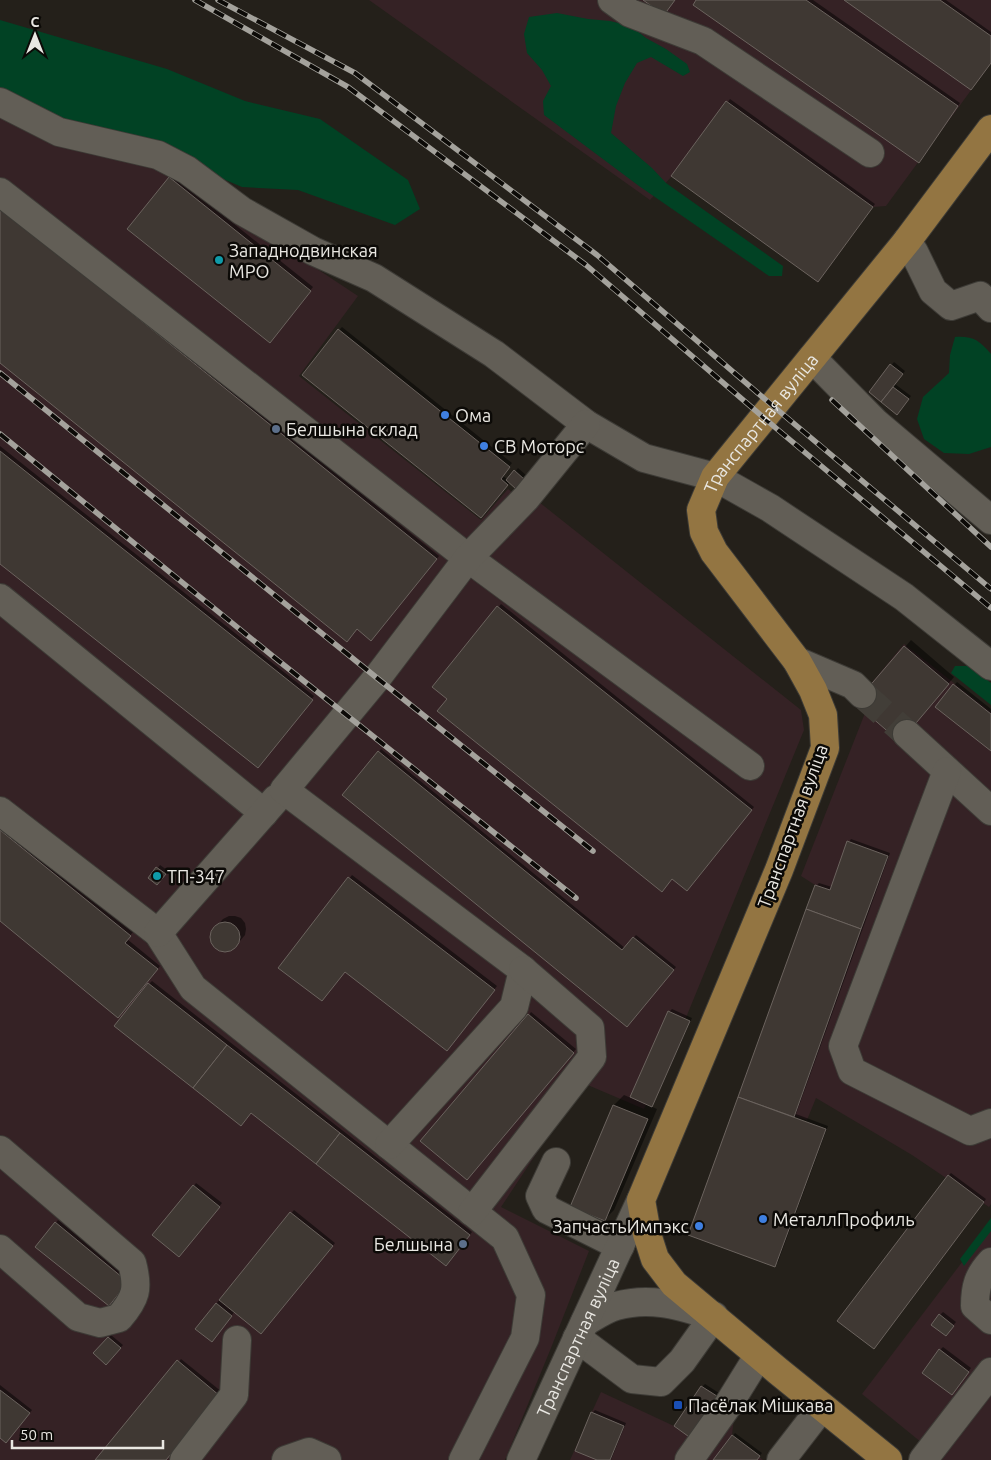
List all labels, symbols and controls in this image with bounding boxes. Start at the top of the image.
north arrow [10,10,60,60]
text: С [31,14,40,30]
place label: Западнодвинская МРО [229,240,378,281]
marker: Западнодвинская МРО [213,254,225,266]
street label: Транспартная вуліца [699,349,822,496]
place label: Ома [455,405,491,425]
marker: Ома [439,409,451,421]
place label: Белшына склад [286,419,418,439]
marker: Белшына склад [270,423,282,435]
place label: СВ Моторс [494,436,584,456]
marker: СВ Моторс [478,440,490,452]
street label: Транспартная вуліца [753,741,831,911]
place label: ТП-347 [167,866,225,886]
marker: ТП-347 [151,870,163,882]
place label: МеталлПрофиль [773,1209,915,1229]
marker: МеталлПрофиль [757,1213,769,1225]
place label: ЗапчастьИмпэкс [552,1216,689,1236]
marker: ЗапчастьИмпэкс [693,1220,705,1232]
place label: Белшына [374,1234,453,1254]
marker: Белшына [457,1238,469,1250]
street label: Транспартная вуліца [532,1255,623,1420]
place label: Пасёлак Мішкава [688,1395,833,1415]
marker: Пасёлак Мішкава [672,1399,684,1411]
scale bar [12,1418,164,1450]
text: 50 m [20,1426,53,1443]

